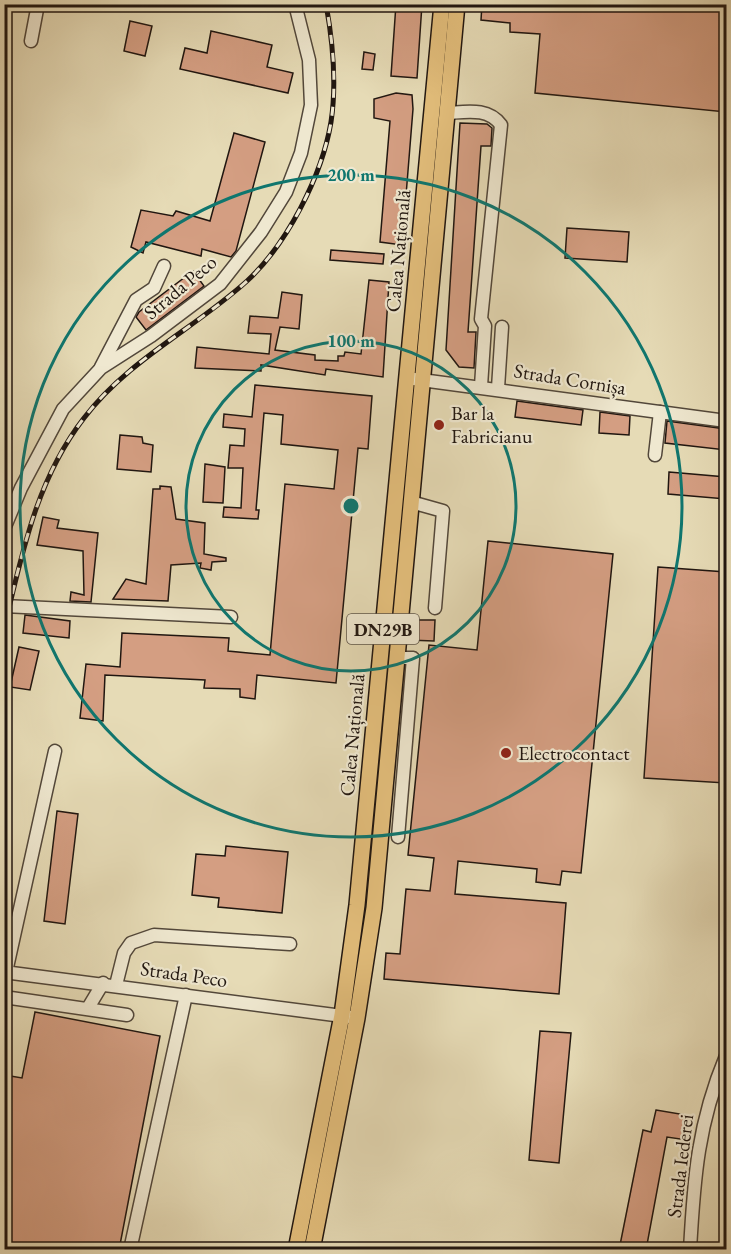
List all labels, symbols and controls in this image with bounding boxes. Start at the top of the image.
text: 200 m [327,163,375,186]
street label: Calea Națională [380,189,416,313]
street label: Strada Peco [138,249,222,325]
text: 100 m [327,329,375,352]
street label: Strada Cornișa [512,357,628,401]
place label: Bar la Fabricianu [451,400,533,449]
marker: Bar la Fabricianu [432,418,446,432]
centre of rings [341,496,361,516]
road number: DN29B [347,614,419,644]
street label: Calea Națională [334,673,370,797]
place label: Electrocontact [518,740,630,766]
marker: Electrocontact [499,746,513,760]
street label: Strada Peco [139,955,229,993]
street label: Strada Iederei [661,1113,699,1219]

